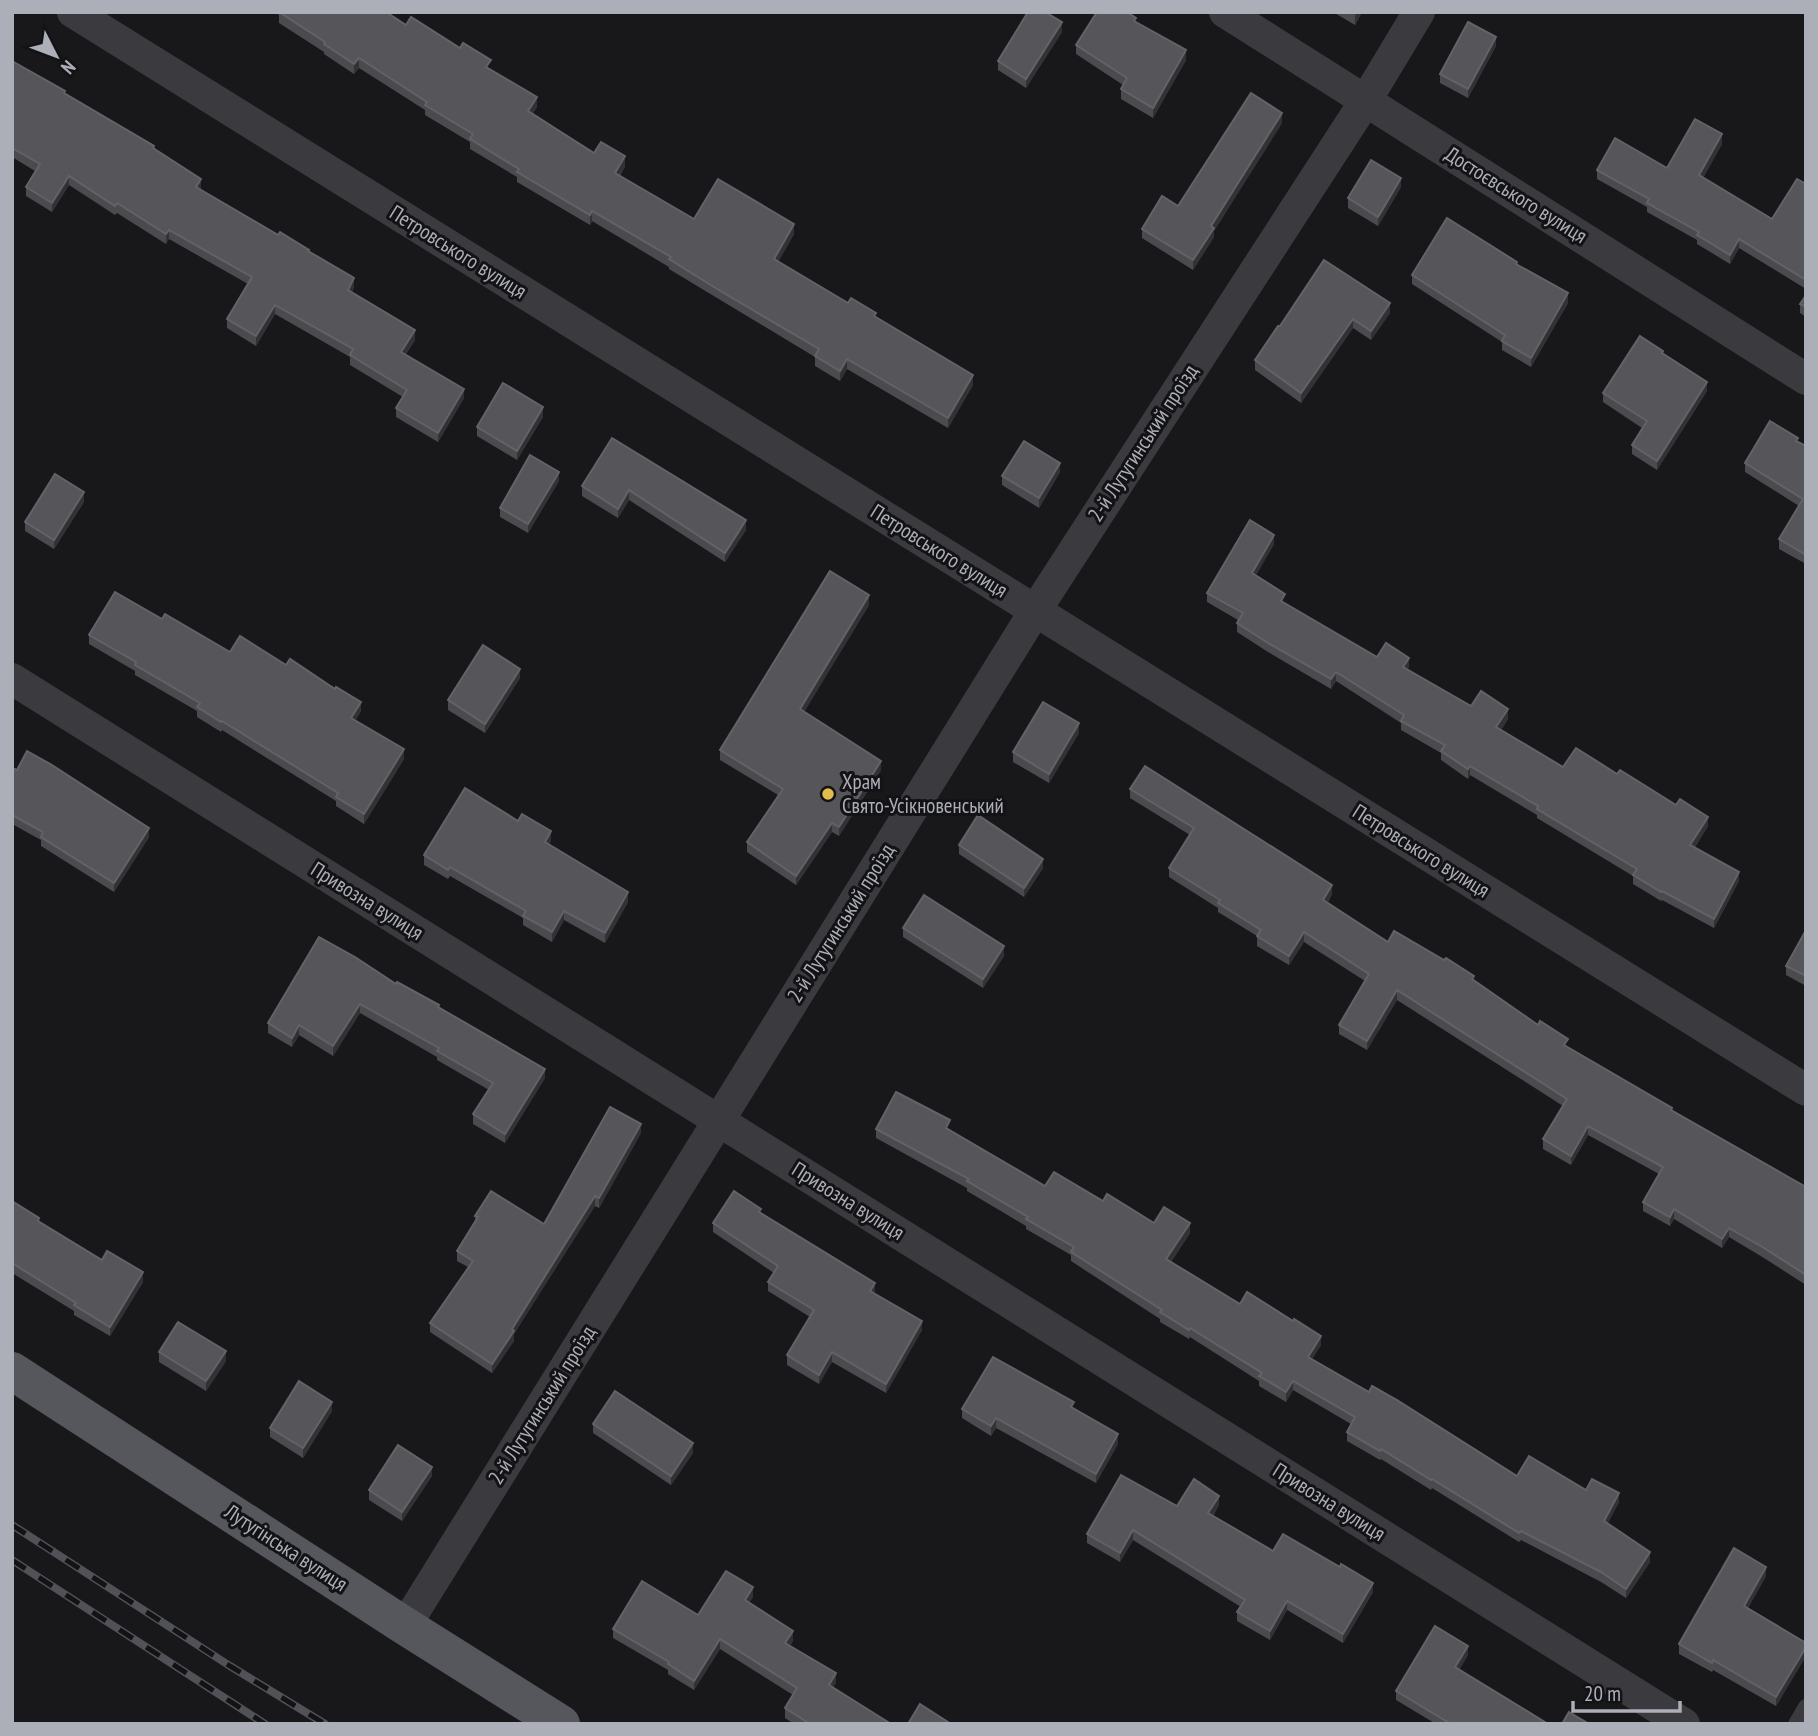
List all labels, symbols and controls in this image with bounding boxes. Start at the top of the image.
north arrow [21,21,91,91]
text: N [56,56,81,79]
street label: Достоєвського вулиця [1440,140,1592,249]
street label: Петровського вулиця [385,199,532,304]
street label: 2-й Лутугинський проїзд [1082,359,1203,526]
street label: Петровського вулиця [866,498,1013,603]
place label: Храм Свято-Усікновенський [842,768,1004,819]
marker: Храм Свято-Усікновенський [820,786,836,802]
street label: Петровського вулиця [1348,798,1495,903]
street label: 2-й Лутугинський проїзд [781,838,900,1007]
street label: Привозна вулиця [306,855,429,946]
street label: Привозна вулиця [787,1155,910,1246]
street label: 2-й Лутугинський проїзд [482,1320,601,1489]
street label: Привозна вулиця [1268,1456,1391,1547]
street label: Лутугінська вулиця [219,1497,353,1597]
scale bar [1573,1670,1680,1714]
text: 20 m [1584,1680,1621,1707]

